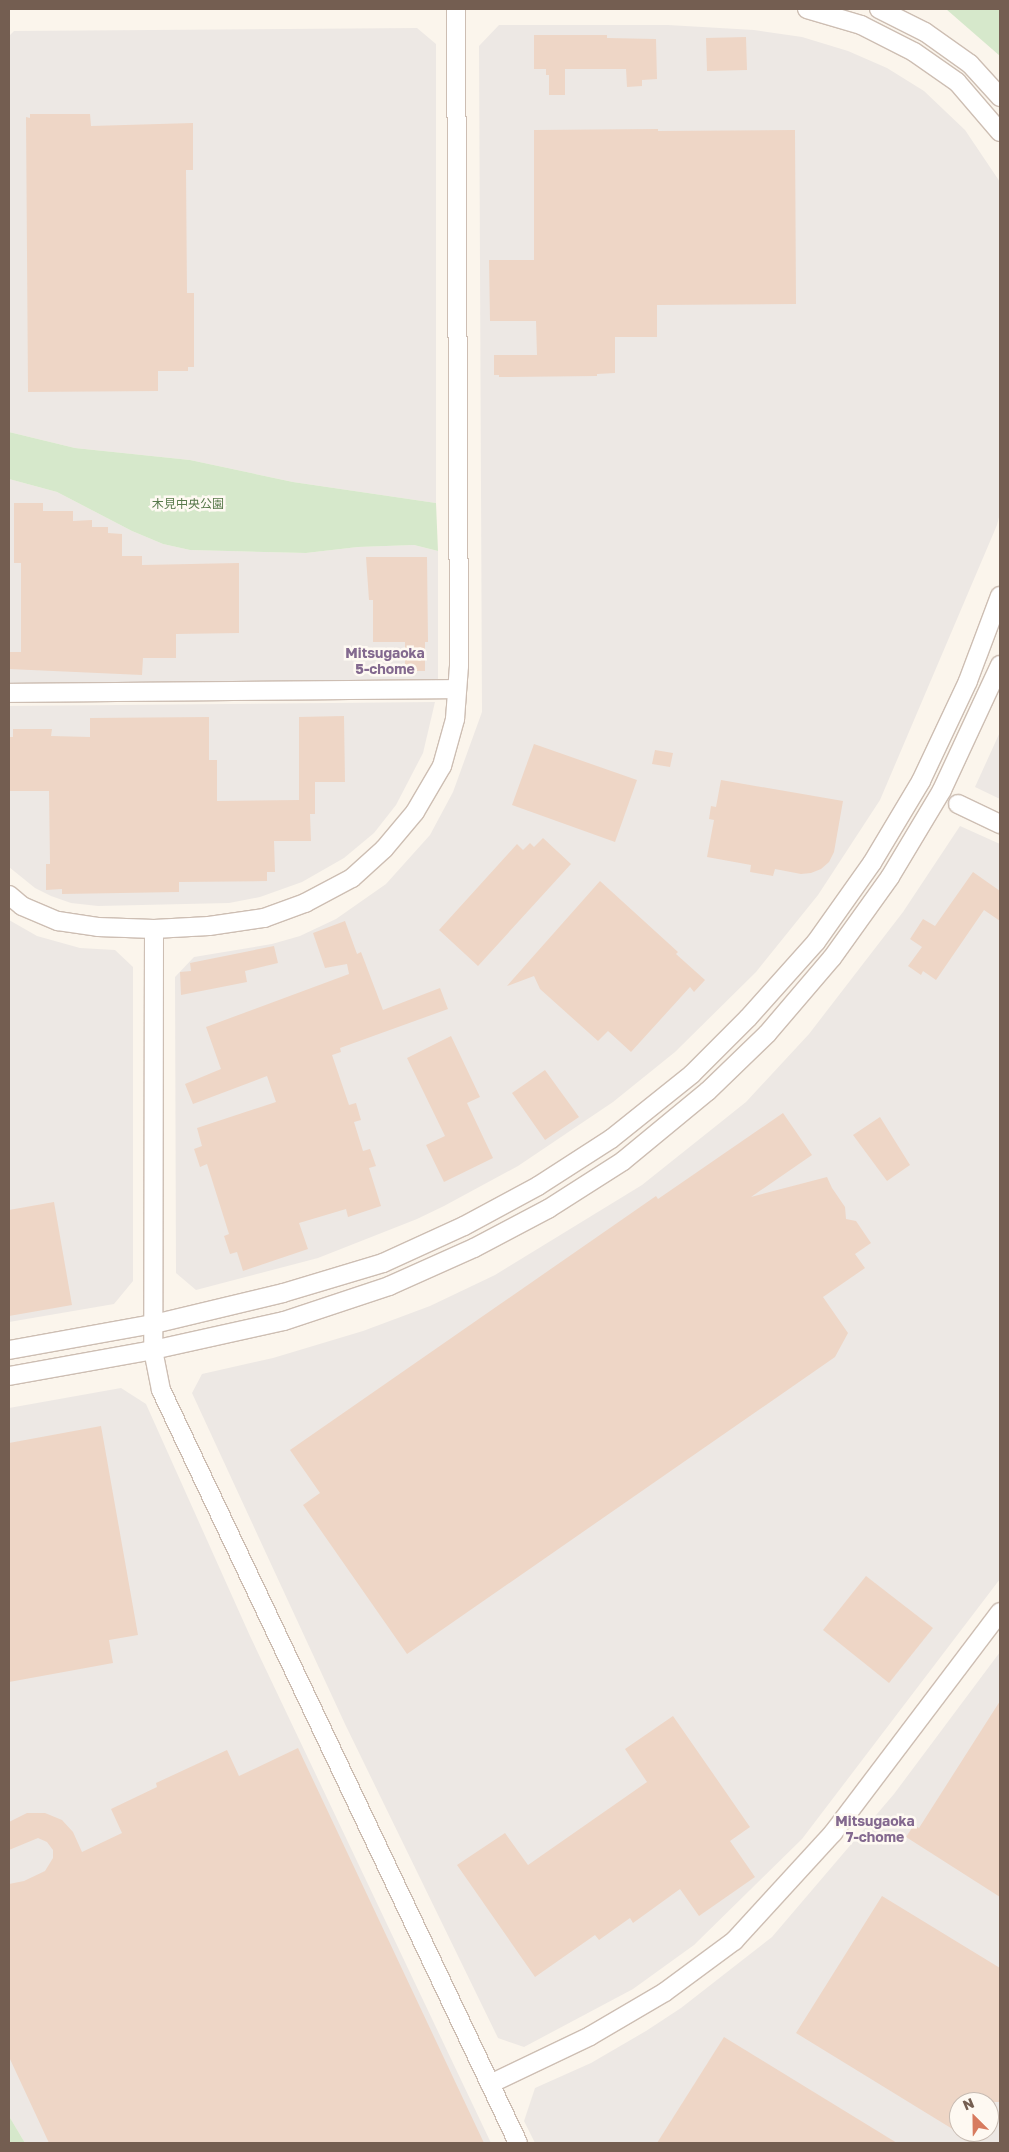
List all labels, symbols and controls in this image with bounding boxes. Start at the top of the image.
park label: 木見中央公園 [152,497,224,511]
district label: Mitsugaoka 5-chome [345,645,425,678]
district label: Mitsugaoka 7-chome [835,1813,915,1845]
north arrow [949,2092,999,2142]
text: N [960,2094,977,2114]

